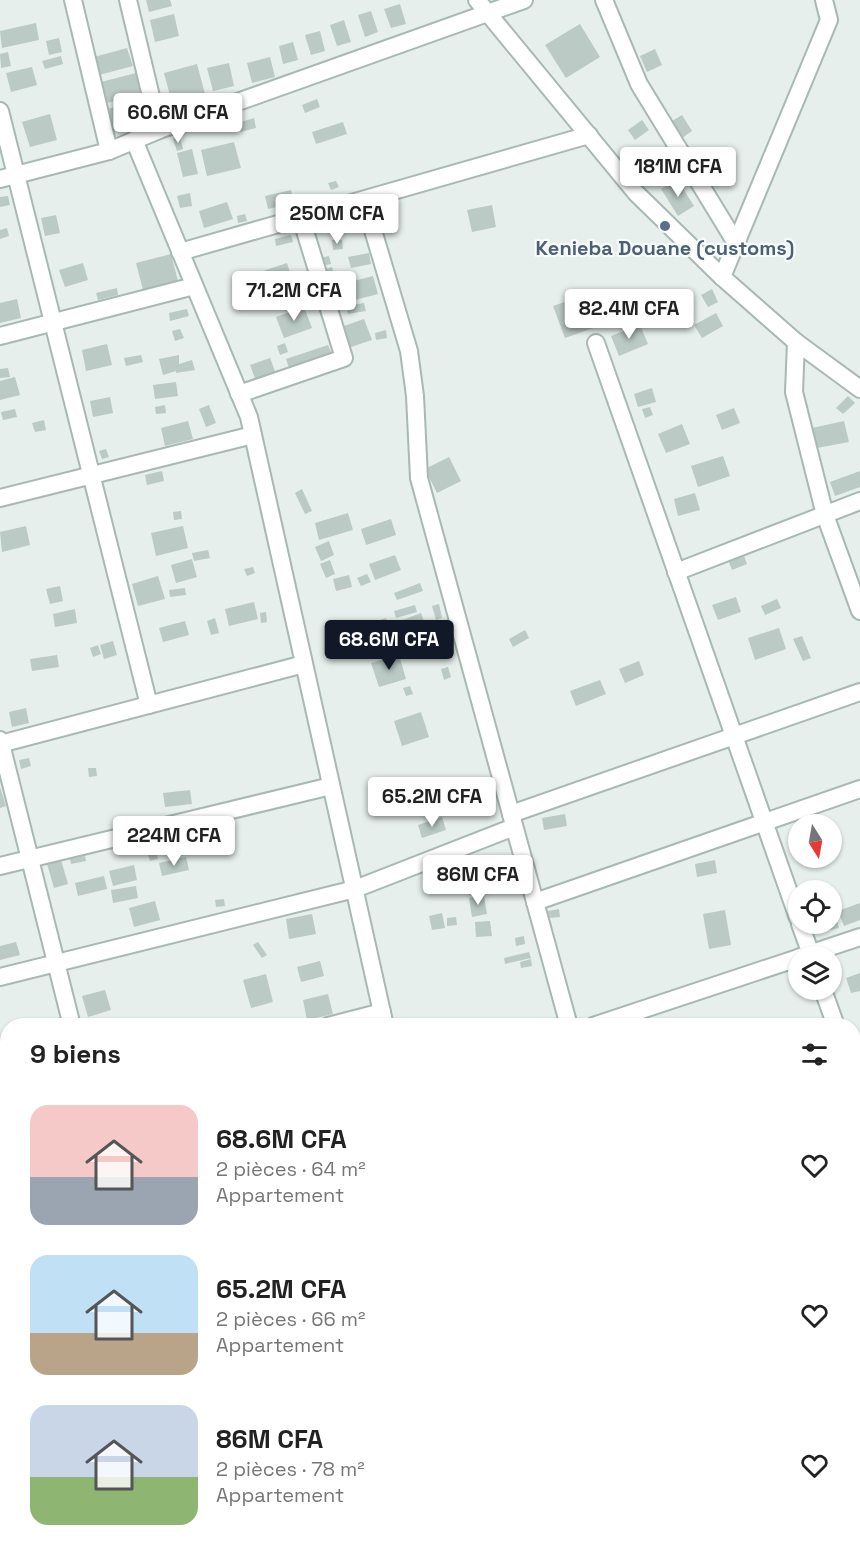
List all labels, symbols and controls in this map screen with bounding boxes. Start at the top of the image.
pin: 60.6M CFA [109,93,247,144]
text: 60.6M CFA [127,99,229,125]
pin: 181M CFA [616,147,740,198]
text: 181M CFA [634,153,722,179]
pin: 250M CFA [275,194,399,245]
text: 250M CFA [290,200,384,226]
marker: Kenieba Douane (customs) [658,219,672,233]
place label: Kenieba Douane (customs) [536,235,794,261]
pin: 71.2M CFA [225,271,363,322]
text: 71.2M CFA [246,277,342,303]
pin: 82.4M CFA [560,289,698,340]
text: 82.4M CFA [579,295,679,321]
pin: 68.6M CFA [320,620,458,671]
text: 68.6M CFA [339,626,439,652]
pin: 65.2M CFA [363,777,501,828]
text: 65.2M CFA [382,783,482,809]
north arrow [788,814,842,868]
map controls [788,814,842,1000]
pin: 224M CFA [112,816,236,867]
text: 224M CFA [127,822,221,848]
pin: 86M CFA [423,855,533,906]
text: 86M CFA [437,861,519,887]
button: locate [788,880,842,934]
button: layers [788,946,842,1000]
text: 9 biens [30,1037,121,1071]
icon: filters [798,1038,831,1071]
text: 68.6M CFA [216,1122,347,1156]
icon: home [78,1129,150,1201]
icon: heart [798,1149,831,1182]
text: 2 pièces · 64 m² [216,1156,366,1182]
text: Appartement [216,1182,344,1208]
text: 65.2M CFA [216,1272,346,1306]
icon: home [78,1279,150,1351]
icon: heart [798,1299,831,1332]
text: 2 pièces · 66 m² [216,1306,365,1332]
text: Appartement [216,1332,344,1358]
text: 86M CFA [216,1422,323,1456]
icon: home [78,1429,150,1501]
icon: heart [798,1449,831,1482]
text: 2 pièces · 78 m² [216,1456,365,1482]
text: Appartement [216,1482,344,1508]

